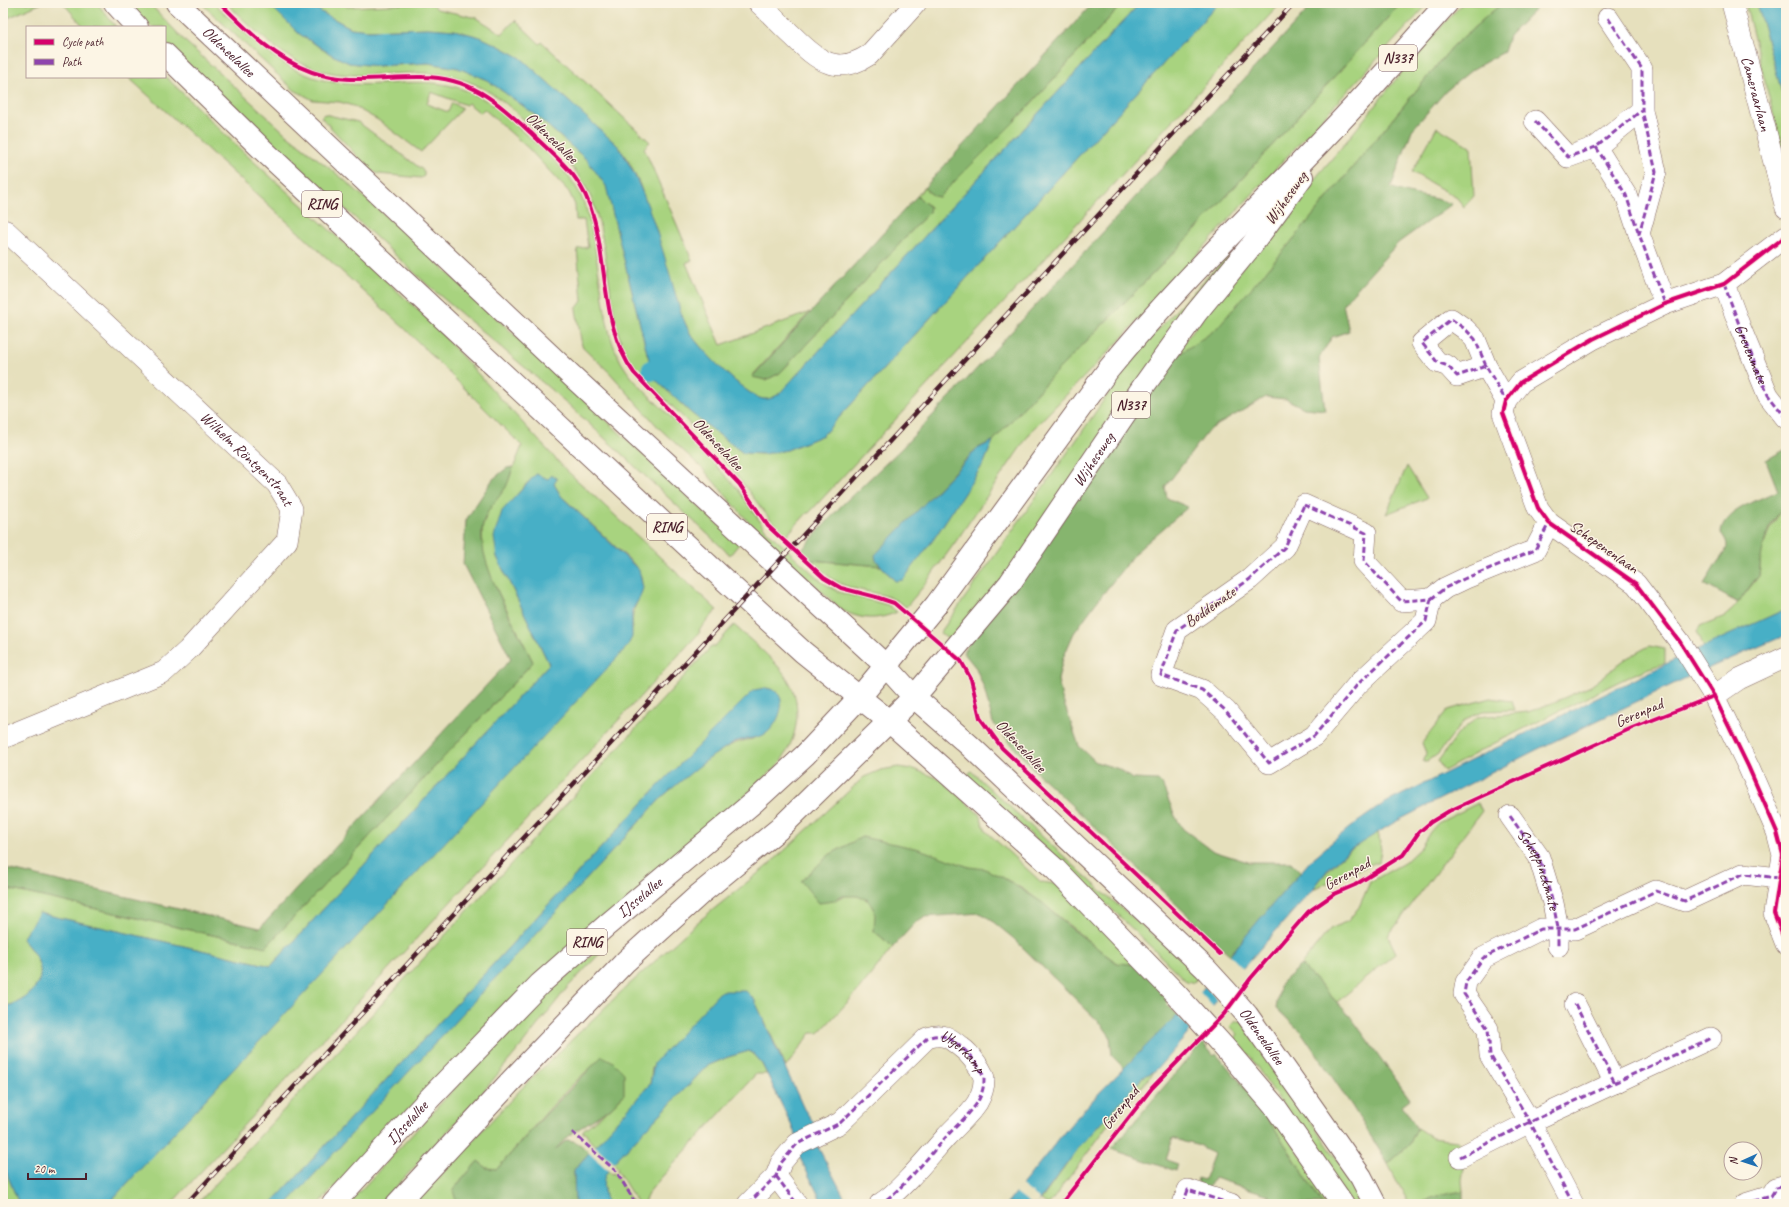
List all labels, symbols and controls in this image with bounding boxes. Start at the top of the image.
street label: Oldeneelallee [198,22,261,83]
legend [26,26,166,78]
text: Cycle path [62,34,104,50]
road number: N337 [1379,45,1417,71]
text: Path [62,54,82,70]
street label: Cameraarlaan [1737,54,1776,134]
street label: Oldeneelallee [521,108,584,169]
street label: Wijheseweg [1260,167,1313,228]
road number: RING [302,191,342,217]
street label: Grevenmate [1730,321,1773,388]
road number: N337 [1112,392,1150,418]
street label: Wilhelm Röntgenstraat [196,407,299,511]
street label: Oldeneelallee [688,413,749,476]
street label: Wijheseweg [1068,428,1120,490]
road number: RING [647,514,687,540]
street label: Schepenenlaan [1566,516,1643,579]
street label: Boddemate [1181,581,1241,632]
street label: Gerenpad [1612,693,1668,732]
street label: Oldeneelallee [991,715,1052,778]
street label: Scheppinckmate [1513,825,1565,914]
street label: Gerenpad [1320,852,1376,895]
street label: IJsselallee [613,872,668,922]
road number: RING [567,929,607,955]
street label: Oldeneelallee [1235,1003,1290,1070]
street label: Ulgerkamp [938,1026,991,1078]
street label: Gerenpad [1096,1080,1145,1134]
street label: IJsselallee [382,1095,434,1149]
north arrow [1723,1141,1763,1181]
scale bar [28,1155,86,1181]
text: N [1726,1156,1740,1165]
text: 20 m [34,1161,56,1177]

